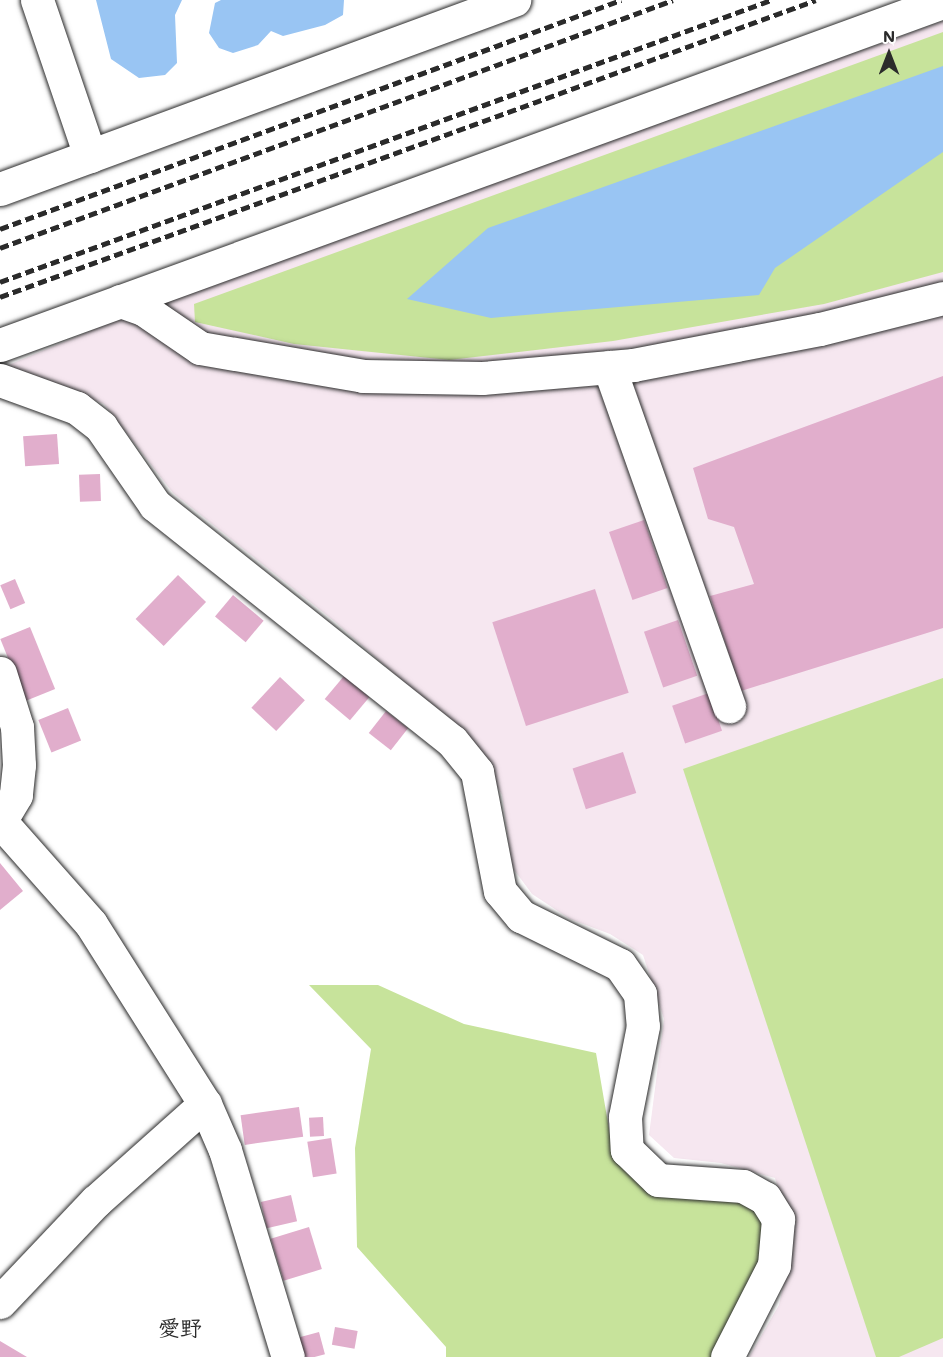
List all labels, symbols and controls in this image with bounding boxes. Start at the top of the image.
north arrow [859,24,919,84]
text: N [883,25,895,46]
district label: 愛野 [158,1315,202,1341]

